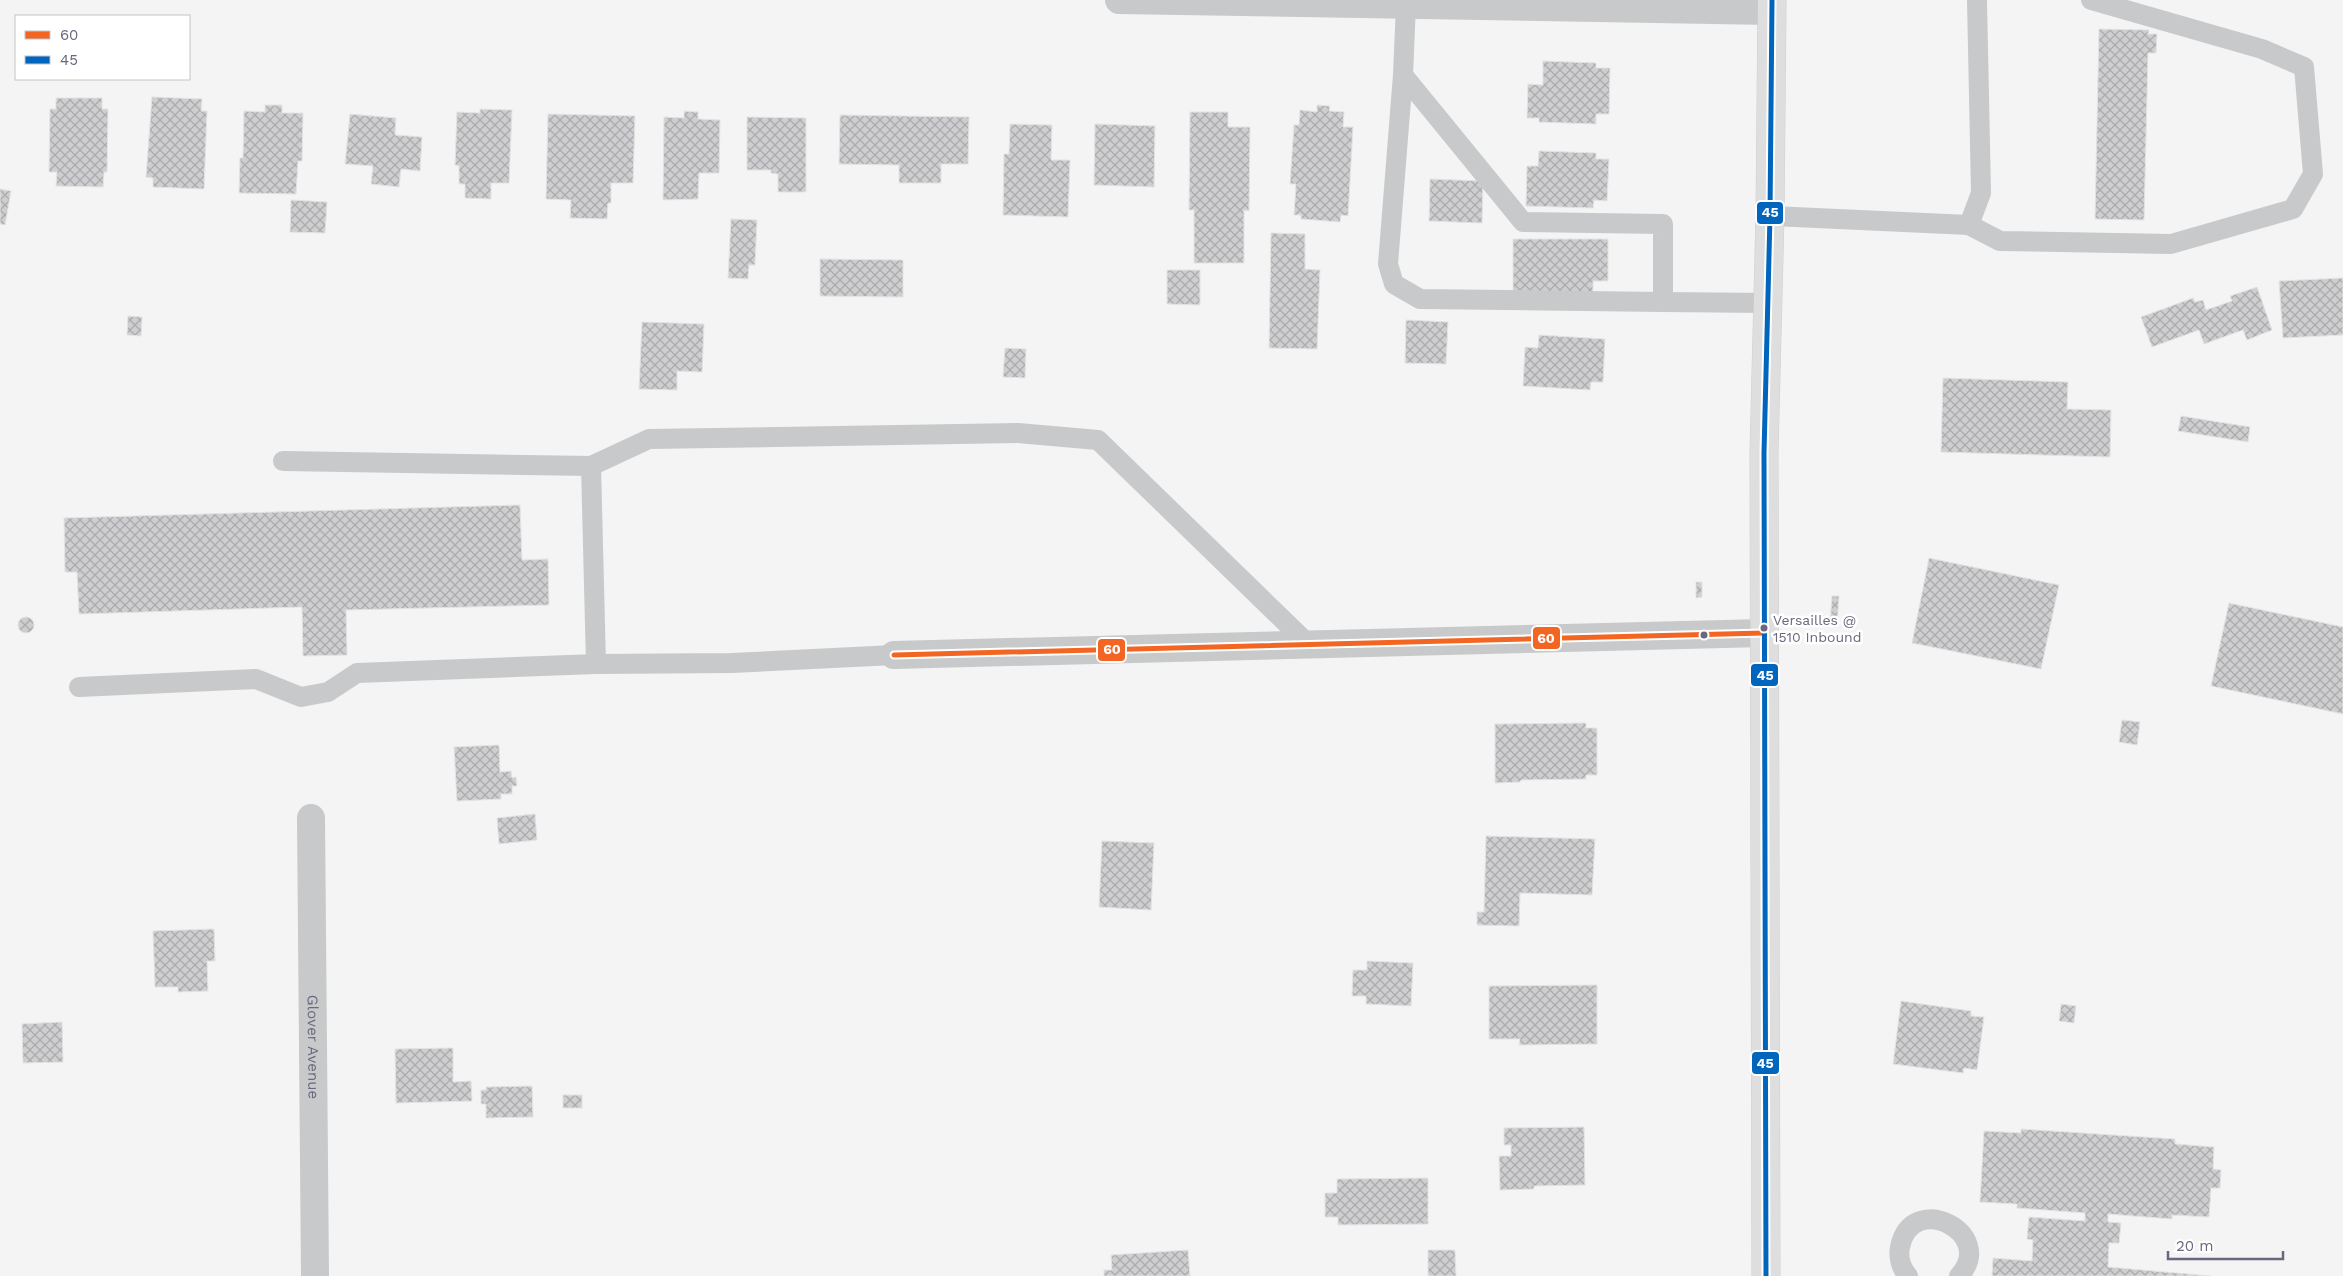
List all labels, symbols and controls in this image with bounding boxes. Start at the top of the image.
legend [15,15,190,80]
text: 60 [60,26,78,44]
text: 45 [60,51,78,69]
line badge: 45 [1756,201,1784,225]
text: 45 [1761,204,1779,220]
place label: Versailles @ 1510 Inbound [1773,612,1862,645]
marker: Versailles @ 1510 Inbound [1759,623,1769,633]
line badge: 60 [1532,626,1561,650]
text: 60 [1537,630,1555,646]
unlabelled marker [1699,630,1709,640]
line badge: 60 [1097,638,1126,662]
text: 60 [1103,641,1121,657]
line badge: 45 [1750,663,1779,687]
text: 45 [1756,667,1774,683]
street label: Glover Avenue [304,995,322,1099]
line badge: 45 [1751,1051,1780,1075]
text: 45 [1756,1055,1774,1071]
scale bar [2168,1228,2283,1260]
text: 20 m [2176,1237,2214,1255]

